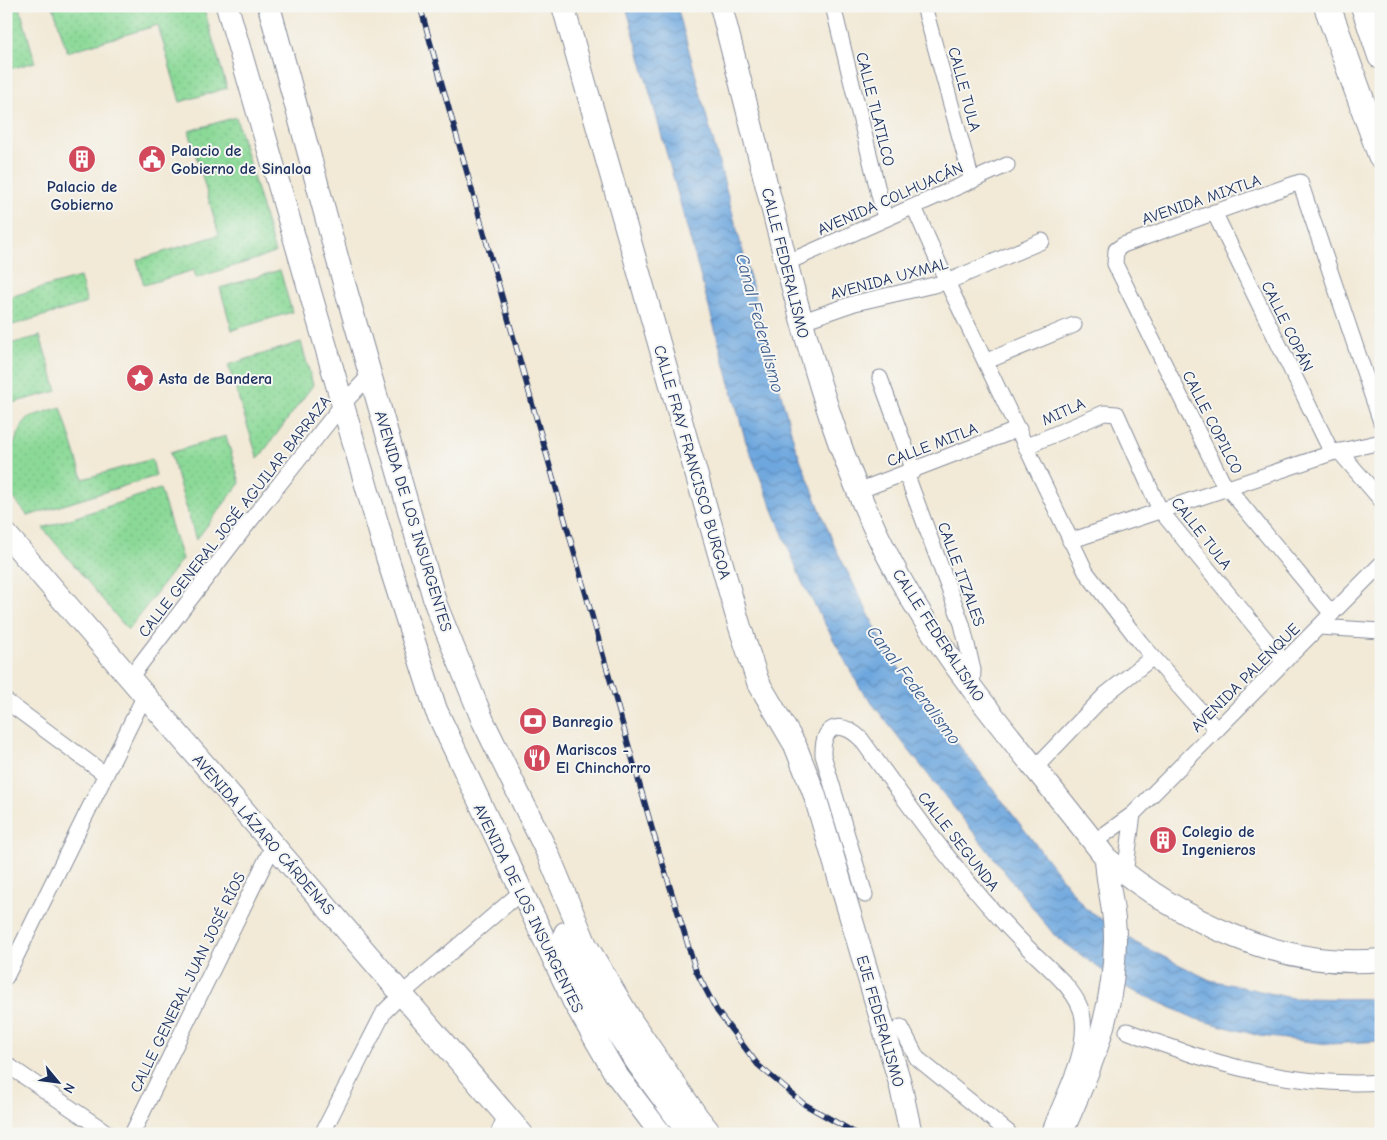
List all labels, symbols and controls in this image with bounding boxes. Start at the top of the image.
street label: CALLE TULA [944,45,984,134]
street label: CALLE TLATILCO [852,50,898,168]
place label: Palacio de Gobierno de Sinaloa [171,142,311,178]
building icon: Palacio de Gobierno [67,144,97,174]
public building icon: Palacio de Gobierno de Sinaloa [137,144,167,174]
street label: AVENIDA COLHUACÁN [814,158,966,239]
street label: AVENIDA MIXTLA [1139,171,1263,229]
place label: Palacio de Gobierno [47,178,117,214]
street label: CALLE FEDERALISMO [758,186,812,340]
water label: Canal Federalismo [731,251,788,395]
street label: AVENIDA UXMAL [828,255,950,303]
street label: CALLE COPÁN [1257,278,1318,375]
street label: CALLE FRAY FRANCISCO BURGOA [650,343,734,581]
place icon: Asta de Bandera [125,363,155,393]
street label: CALLE COPILCO [1178,368,1246,477]
place label: Asta de Bandera [159,370,272,388]
street label: CALLE GENERAL JOSÉ AGUILAR BARRAZA [134,392,335,641]
street label: MITLA [1039,394,1088,429]
street label: AVENIDA DE LOS INSURGENTES [371,409,455,634]
street label: CALLE MITLA [885,419,980,470]
street label: CALLE TULA [1167,494,1235,573]
street label: CALLE ITZALES [934,520,988,629]
street label: CALLE FEDERALISMO [889,566,988,705]
street label: AVENIDA PALENQUE [1188,619,1304,736]
water label: Canal Federalismo [862,622,965,749]
bank icon: Banregio [518,706,548,736]
place label: Banregio [552,713,613,731]
place label: Mariscos - El Chinchorro [556,741,651,777]
restaurant icon: Mariscos - El Chinchorro [522,743,552,773]
street label: AVENIDA LÁZARO CÁRDENAS [189,750,339,919]
street label: CALLE SEGUNDA [914,788,1002,895]
street label: AVENIDA DE LOS INSURGENTES [470,801,587,1016]
place label: Colegio de Ingenieros [1182,823,1256,859]
building icon: Colegio de Ingenieros [1148,825,1178,855]
street label: CALLE GENERAL JUAN JOSÉ RÍOS [126,869,249,1095]
street label: EJE FEDERALISMO [853,953,907,1089]
north arrow [32,1058,82,1108]
text: N [59,1080,79,1096]

